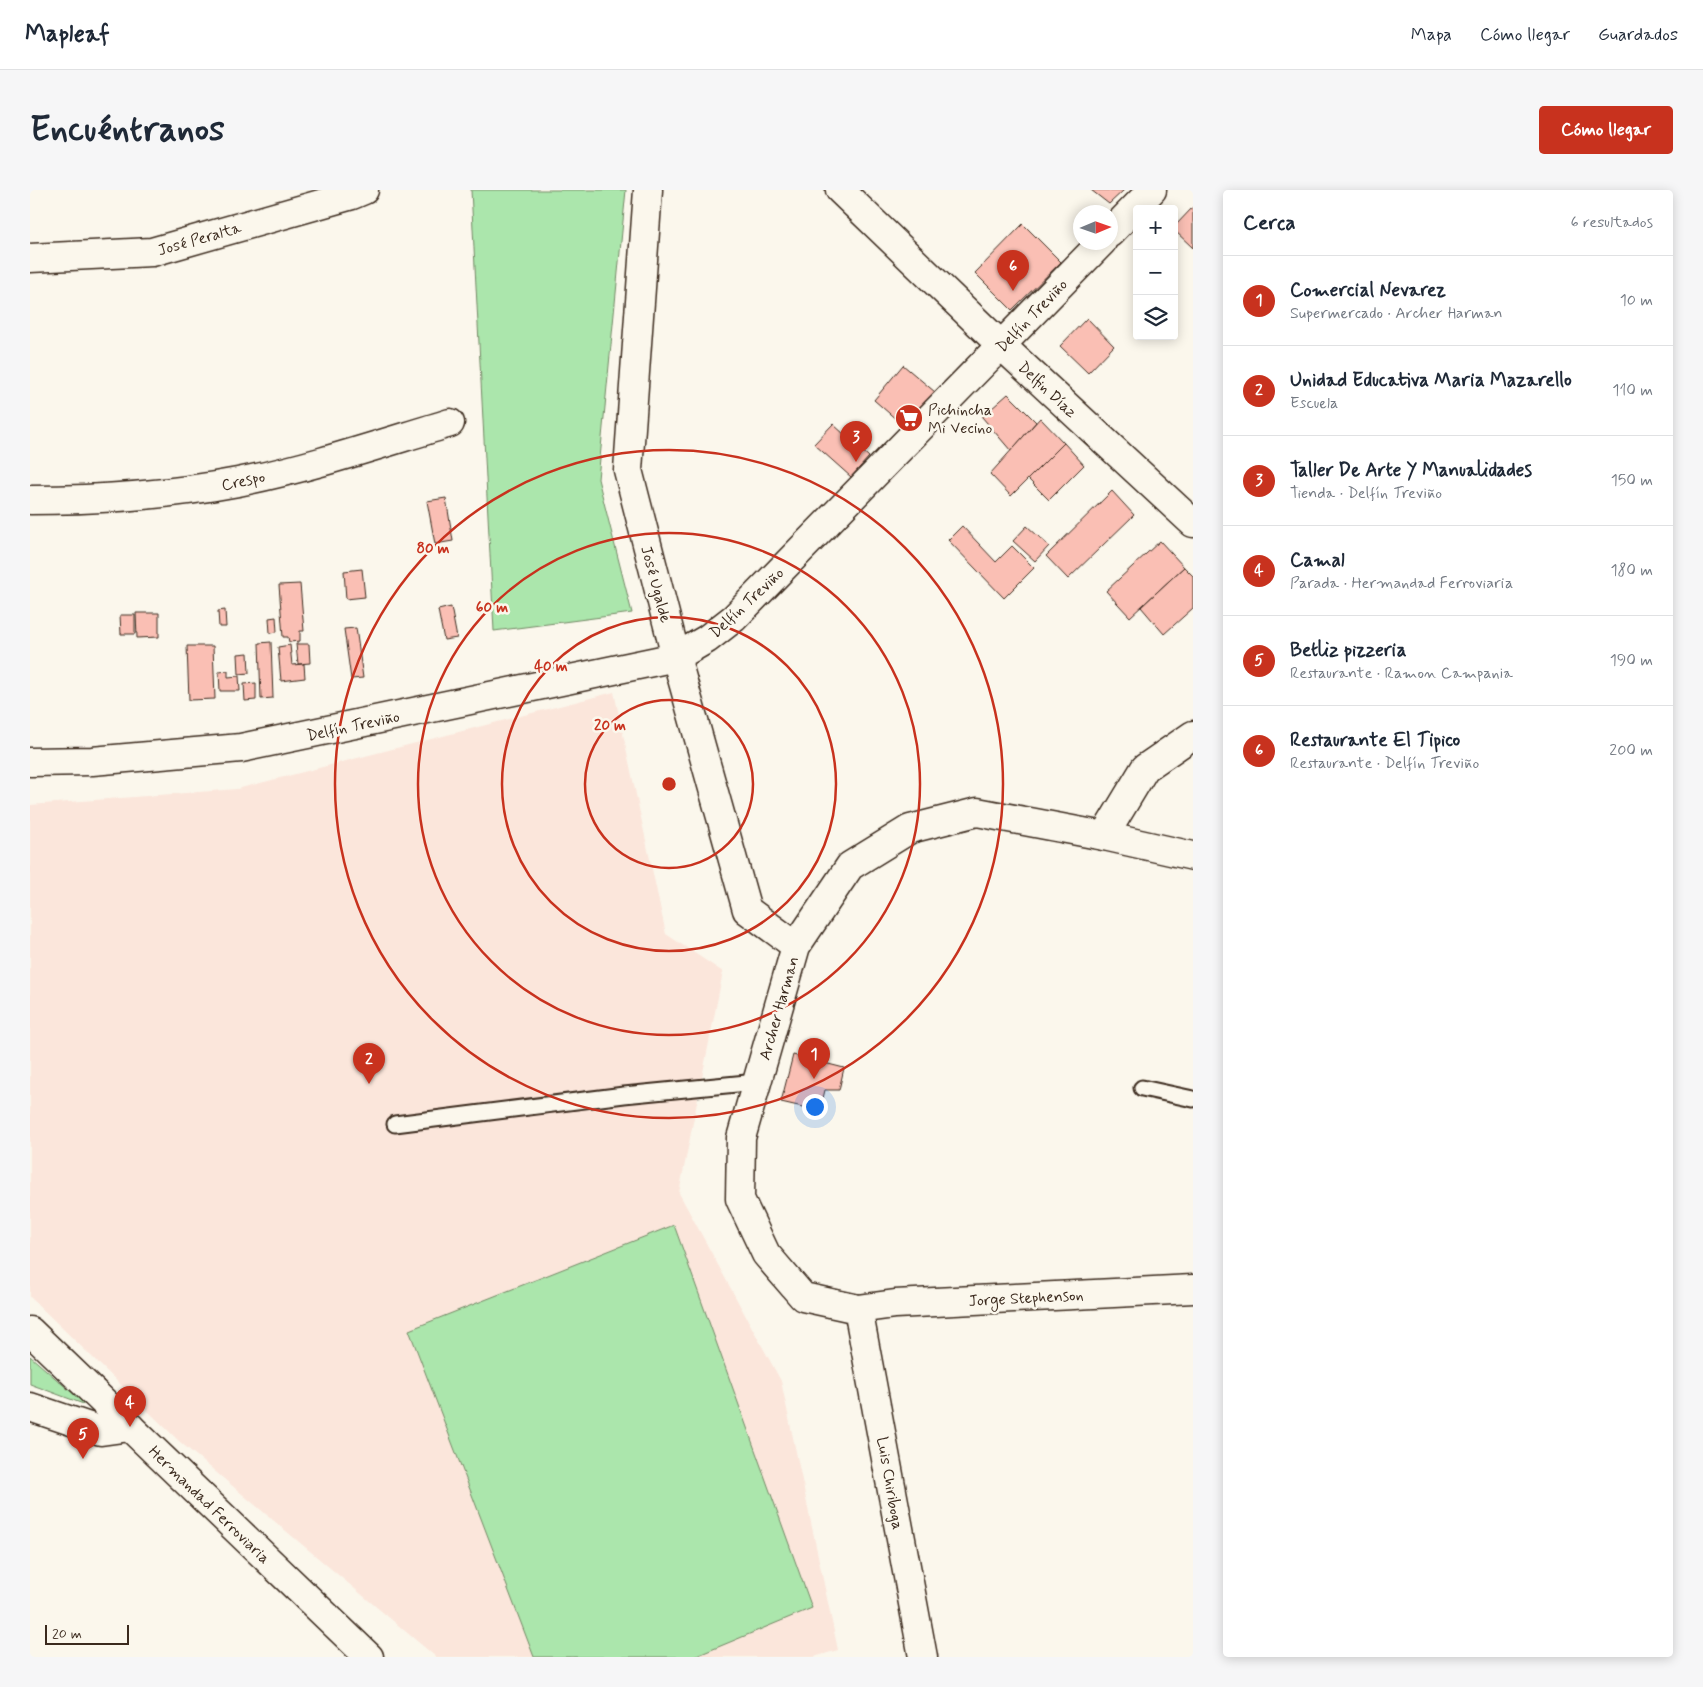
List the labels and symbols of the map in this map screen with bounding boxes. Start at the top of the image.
north arrow [1073,205,1118,250]
street label: José Peralta [155,217,244,261]
pin: 6 [997,250,1029,291]
street label: Delfín Treviño [992,275,1073,357]
street label: Delfin Díaz [1013,357,1081,423]
place label: Pichincha Mi Vecino [928,400,992,439]
supermarket icon: Pichincha Mi Vecino [894,403,924,433]
pin: 3 [840,421,872,462]
street label: Crespo [220,467,267,496]
text: 80 m [416,539,450,559]
street label: José Ugalde [635,544,676,626]
street label: Delfín Treviño [705,563,789,643]
text: 60 m [476,598,508,618]
text: 40 m [534,657,568,677]
street label: Delfín Treviño [305,706,402,747]
text: 20 m [594,716,626,736]
centre of rings [660,775,678,793]
street label: Archer Harman [755,954,804,1063]
pin: 1 [798,1038,830,1079]
pin: 2 [353,1043,385,1084]
your location [802,1094,828,1120]
street label: Jorge Stephenson [968,1285,1084,1313]
pin: 4 [114,1386,146,1427]
pin: 5 [67,1418,99,1459]
street label: Luis Chiriboga [871,1435,908,1531]
street label: Hermandad Ferroviaria [144,1441,274,1569]
scale bar [45,1622,129,1645]

